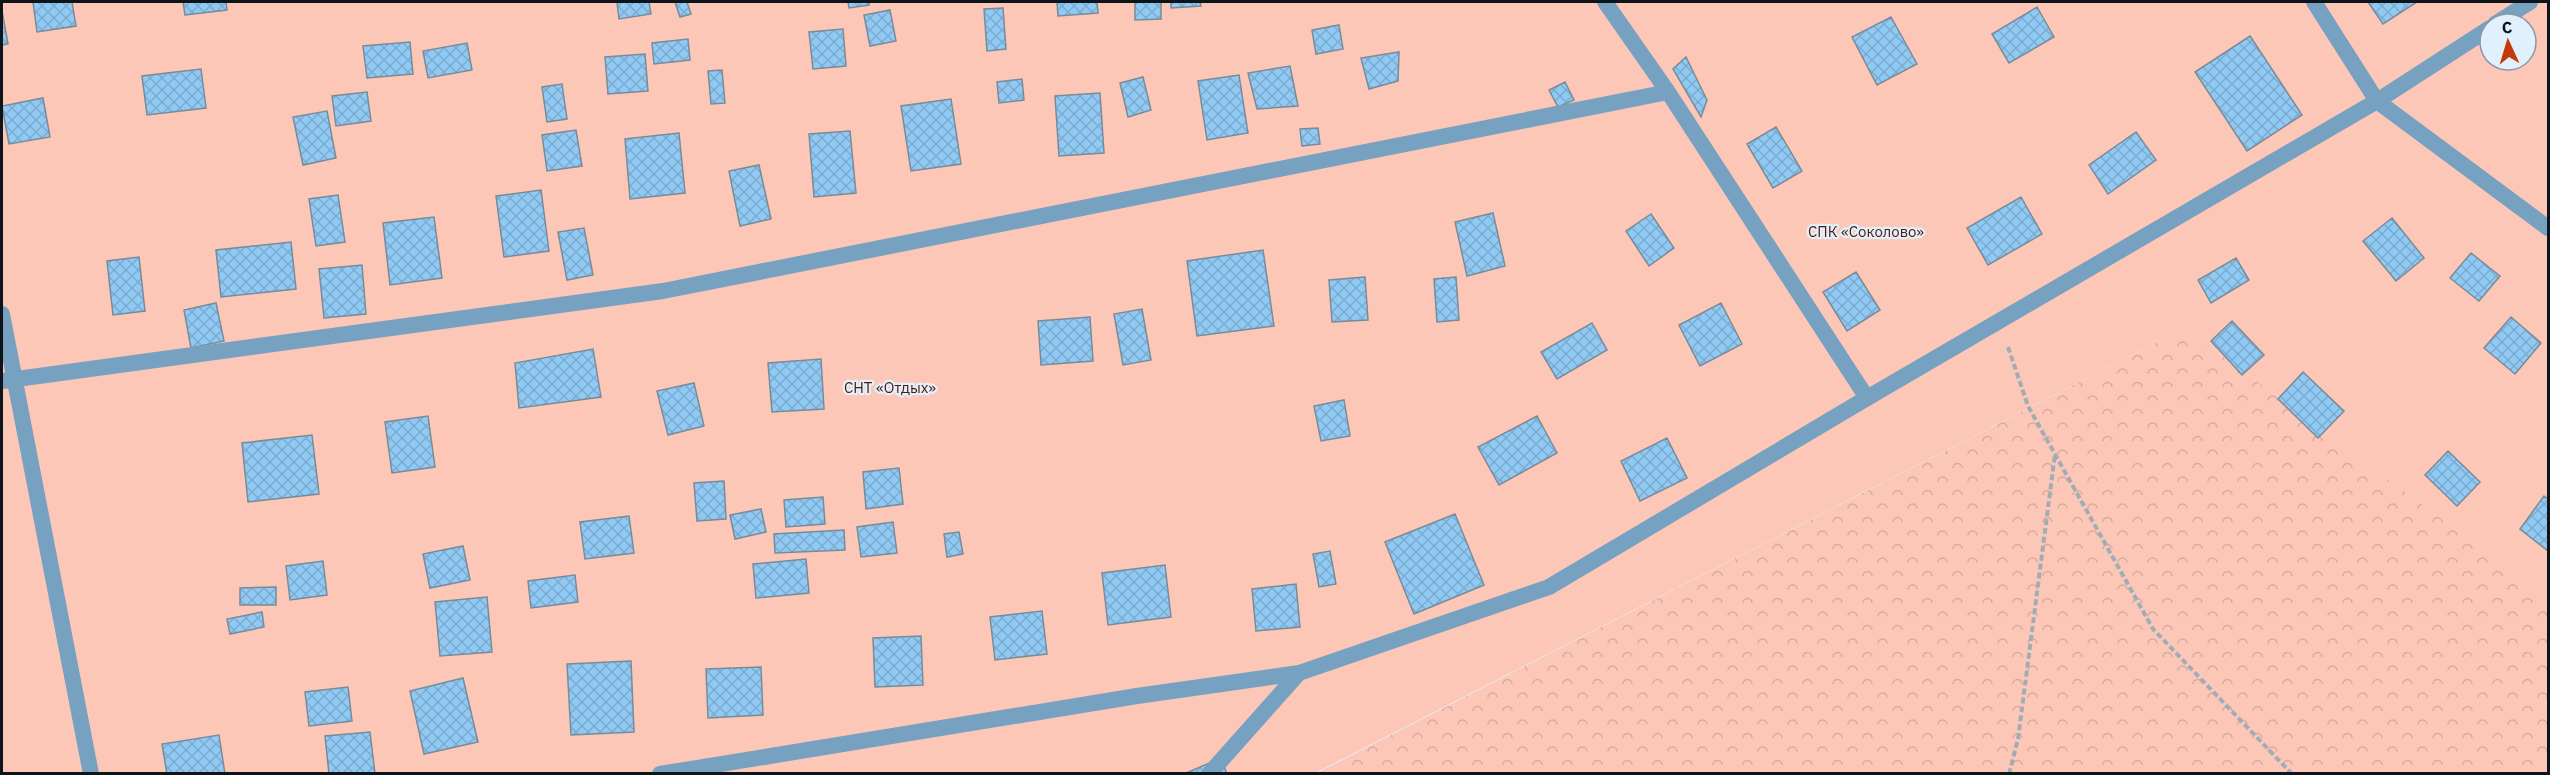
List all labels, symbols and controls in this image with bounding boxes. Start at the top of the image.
north arrow [2478,12,2538,72]
text: С [2501,17,2513,37]
park label: СПК «Соколово» [1808,222,1924,241]
park label: СНТ «Отдых» [844,378,936,397]

